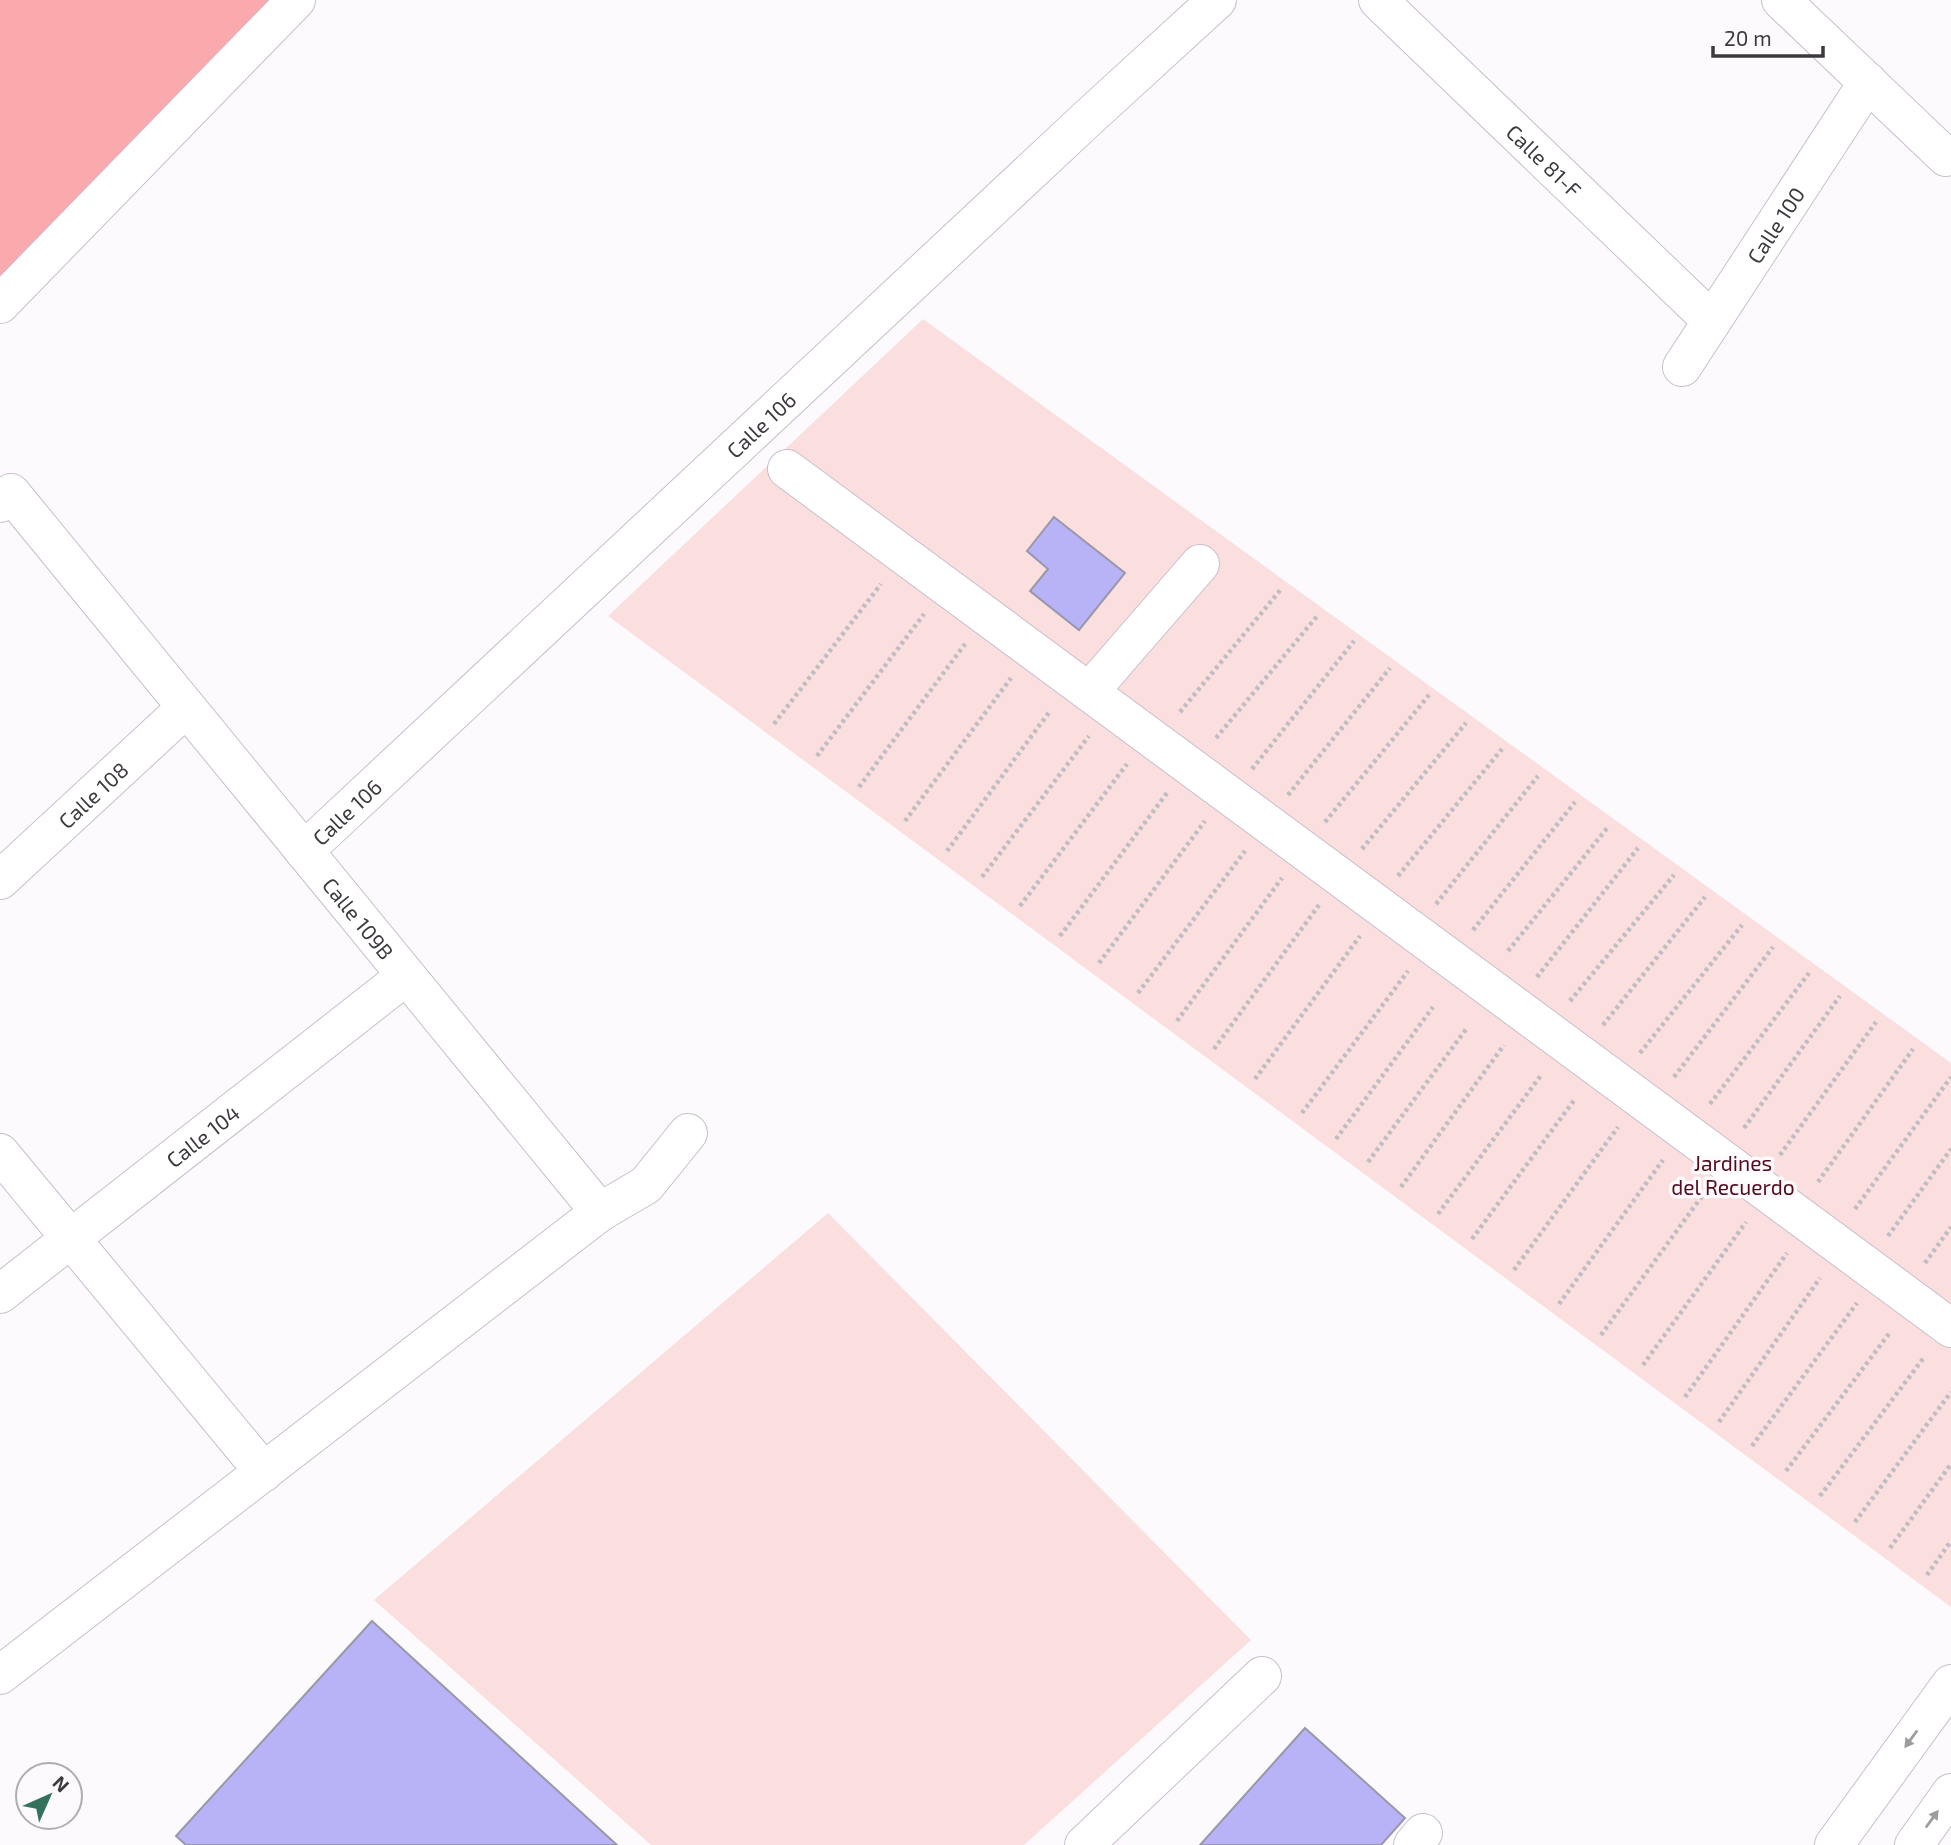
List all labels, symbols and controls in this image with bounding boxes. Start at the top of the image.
scale bar [1713,14,1823,58]
text: 20 m [1724,25,1772,50]
street label: Calle 81-F [1502,119,1587,202]
street label: Calle 100 [1741,182,1809,267]
street label: Calle 106 [721,386,800,462]
street label: Calle 108 [53,756,132,833]
street label: Calle 106 [307,773,386,850]
street label: Calle 109B [318,872,400,964]
street label: Calle 104 [161,1099,244,1172]
park label: Jardines del Recuerdo [1671,1150,1795,1199]
one-way arrow [1904,1730,1918,1748]
north arrow [14,1761,84,1831]
text: N [48,1771,74,1797]
one-way arrow [1925,1810,1939,1828]

